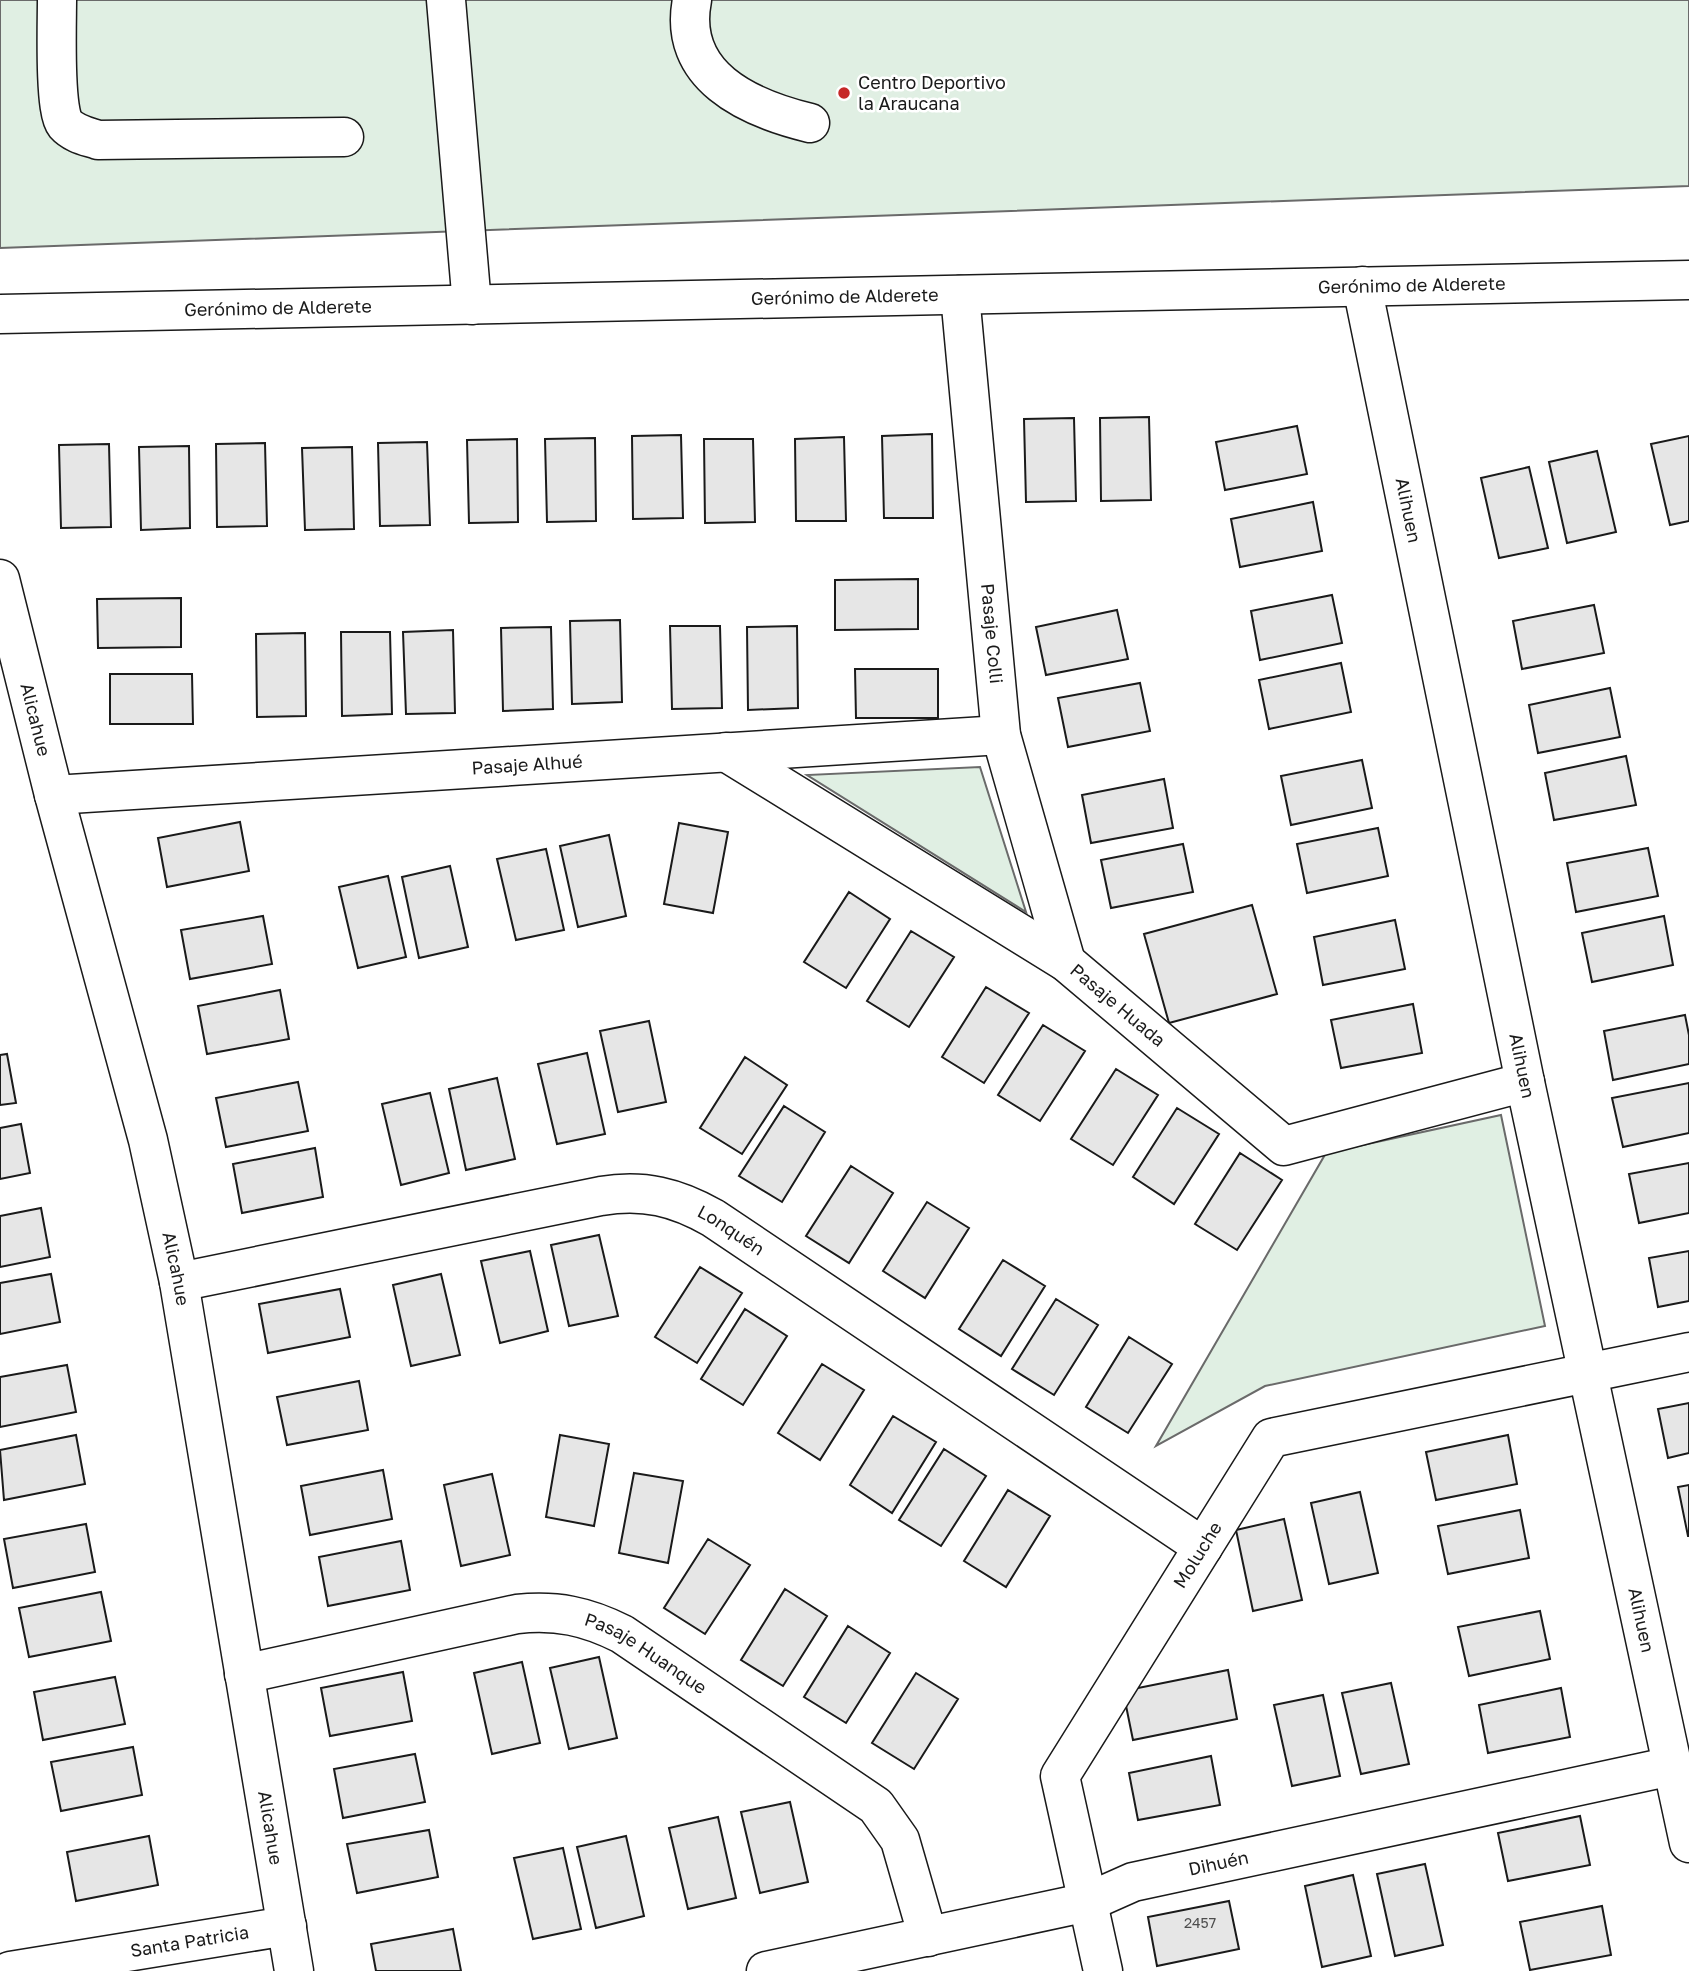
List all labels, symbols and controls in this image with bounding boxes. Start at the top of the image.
place label: Centro Deportivo la Araucana [858,71,1006,114]
marker: Centro Deportivo la Araucana [836,85,852,101]
street label: Gerónimo de Alderete [1318,272,1506,297]
street label: Gerónimo de Alderete [751,283,939,309]
street label: Gerónimo de Alderete [184,295,372,320]
street label: Alihuen [1392,476,1426,545]
street label: Pasaje Colli [977,582,1008,685]
street label: Alicahue [16,681,56,758]
street label: Pasaje Alhué [471,750,583,779]
street label: Pasaje Huada [1066,958,1170,1051]
street label: Alihuen [1505,1031,1540,1100]
street label: Lonquén [694,1200,769,1259]
street label: Alicahue [158,1230,195,1307]
street label: Moluche [1168,1517,1226,1592]
street label: Alihuen [1624,1585,1660,1654]
street label: Pasaje Huanque [582,1608,711,1698]
street label: Alicahue [254,1789,288,1866]
street label: Dihuén [1186,1845,1250,1880]
house number: 2457 [1184,1914,1216,1931]
street label: Santa Patricia [129,1920,250,1961]

